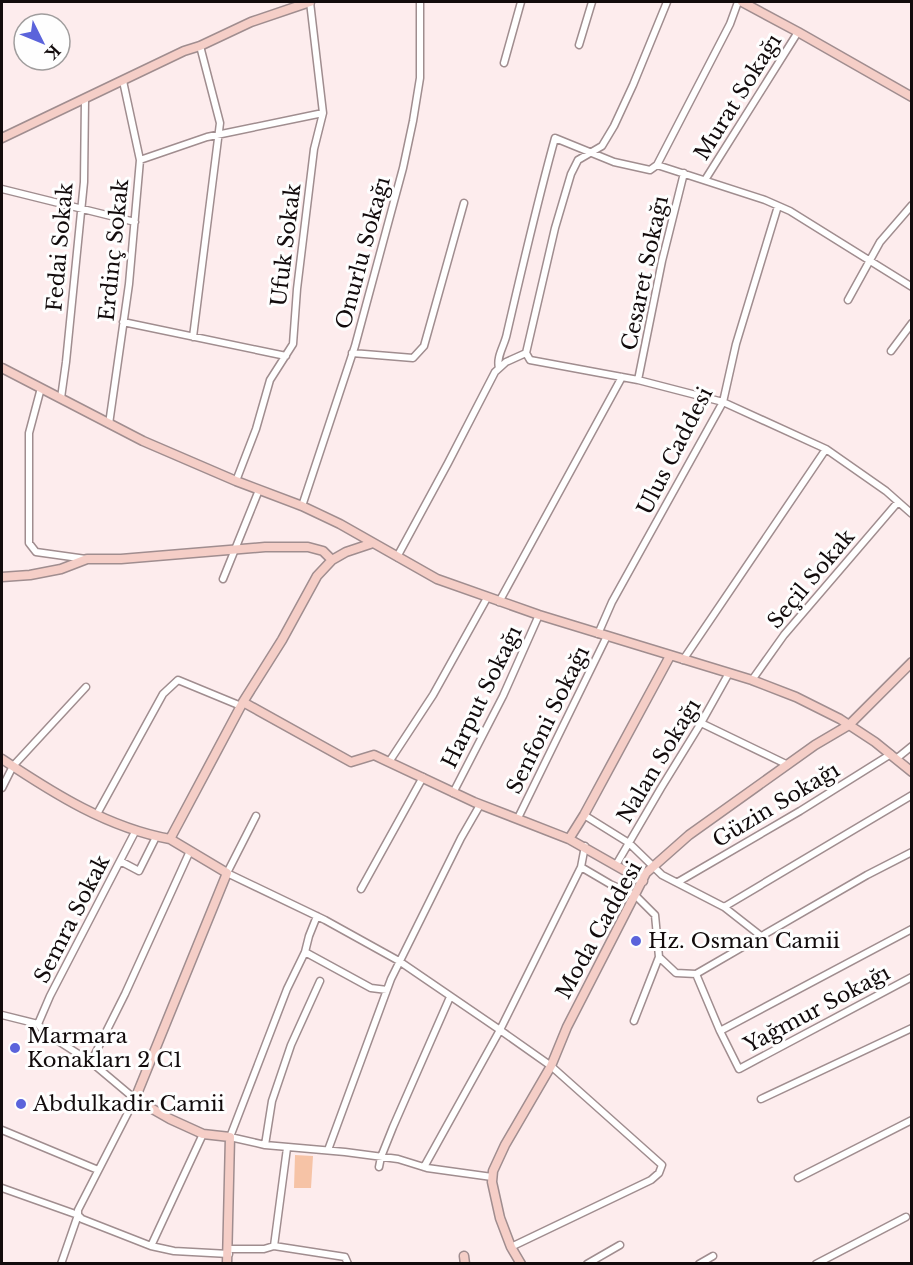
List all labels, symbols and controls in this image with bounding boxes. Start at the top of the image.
north arrow [12,12,72,72]
street label: Murat Sokağı [689,29,787,165]
text: K [41,41,65,64]
street label: Onurlu Sokağı [330,174,396,332]
street label: Erdinç Sokak [94,178,134,322]
street label: Fedai Sokak [41,182,79,312]
street label: Ufuk Sokak [266,182,306,308]
street label: Cesaret Sokağı [616,193,674,353]
street label: Ulus Caddesi [632,383,718,519]
street label: Seçil Sokak [762,524,860,634]
street label: Harput Sokağı [436,622,528,772]
street label: Senfoni Sokağı [501,642,595,798]
street label: Nalan Sokağı [612,694,706,828]
street label: Güzin Sokağı [708,757,844,853]
street label: Semra Sokak [29,851,115,987]
street label: Moda Caddesi [550,857,648,1003]
place label: Hz. Osman Camii [648,928,840,954]
marker: Hz. Osman Camii [629,934,643,948]
street label: Yağmur Sokağı [739,960,894,1059]
place label: Marmara Konakları 2 C1 [27,1023,182,1073]
marker: Marmara Konakları 2 C1 [8,1041,22,1055]
place label: Abdulkadir Camii [32,1091,225,1117]
marker: Abdulkadir Camii [14,1097,28,1111]

